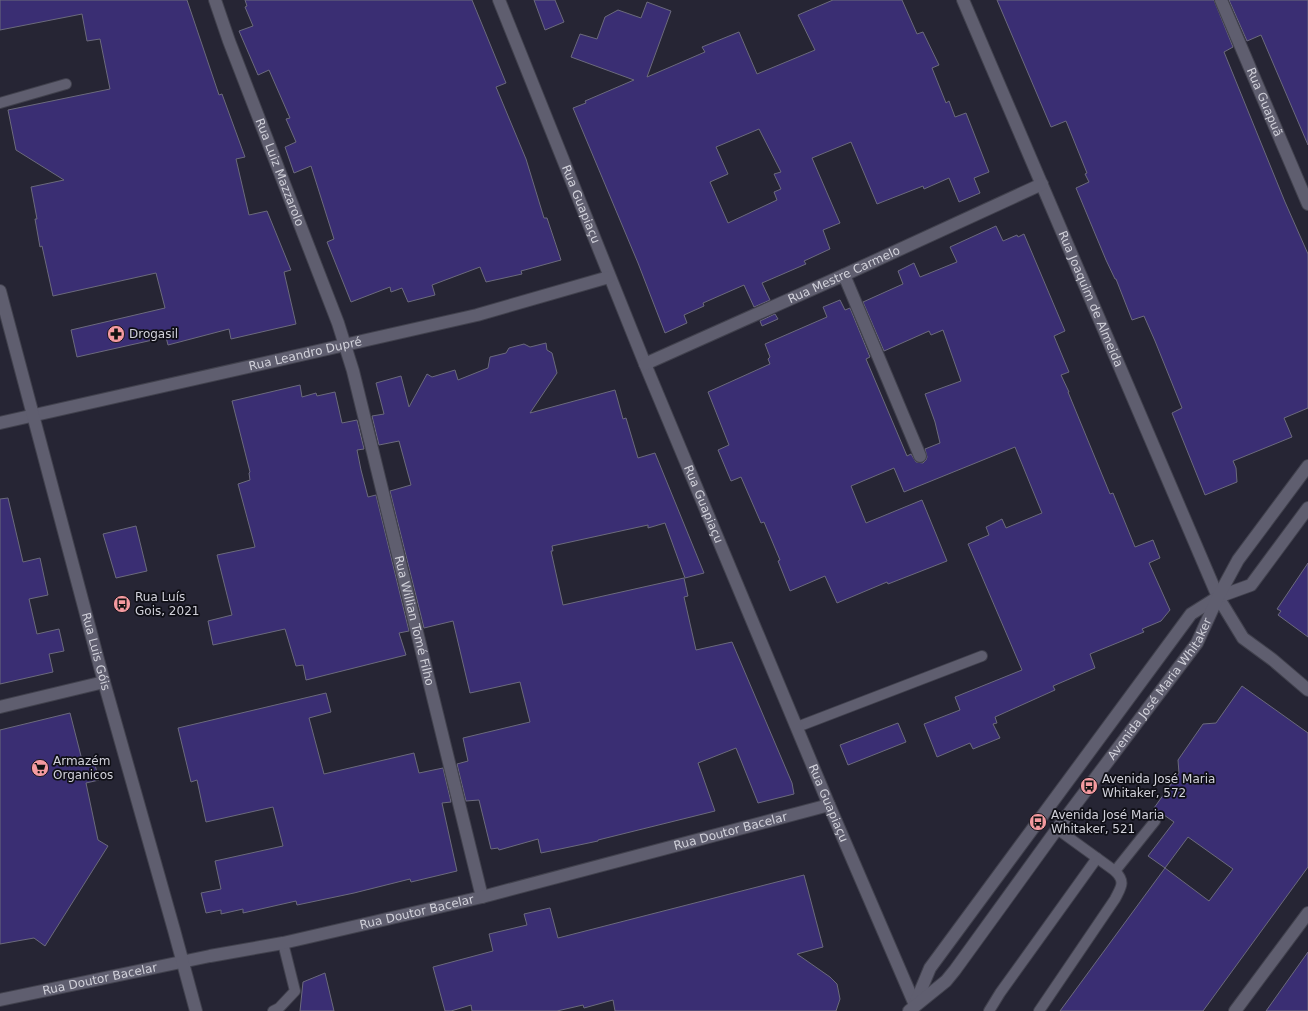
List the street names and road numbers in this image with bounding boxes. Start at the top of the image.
street label: Rua Guapuã [1244,66,1285,139]
street label: Rua Luiz Mazzarolo [253,116,307,228]
street label: Rua Guapiaçu [559,163,603,246]
street label: Rua Joaquim de Almeida [1055,229,1126,369]
street label: Rua Mestre Carmelo [786,243,902,306]
street label: Rua Leandro Dupré [247,334,363,373]
street label: Rua Guapiaçu [681,463,726,545]
street label: Rua Willian Tomé Filho [392,554,437,687]
street label: Rua Luis Góis [79,611,113,692]
street label: Avenida José Maria Whitaker [1105,616,1215,762]
street label: Rua Guapiaçu [806,762,851,844]
street label: Rua Doutor Bacelar [672,809,789,853]
street label: Rua Doutor Bacelar [358,892,475,932]
street label: Rua Doutor Bacelar [41,960,159,998]

